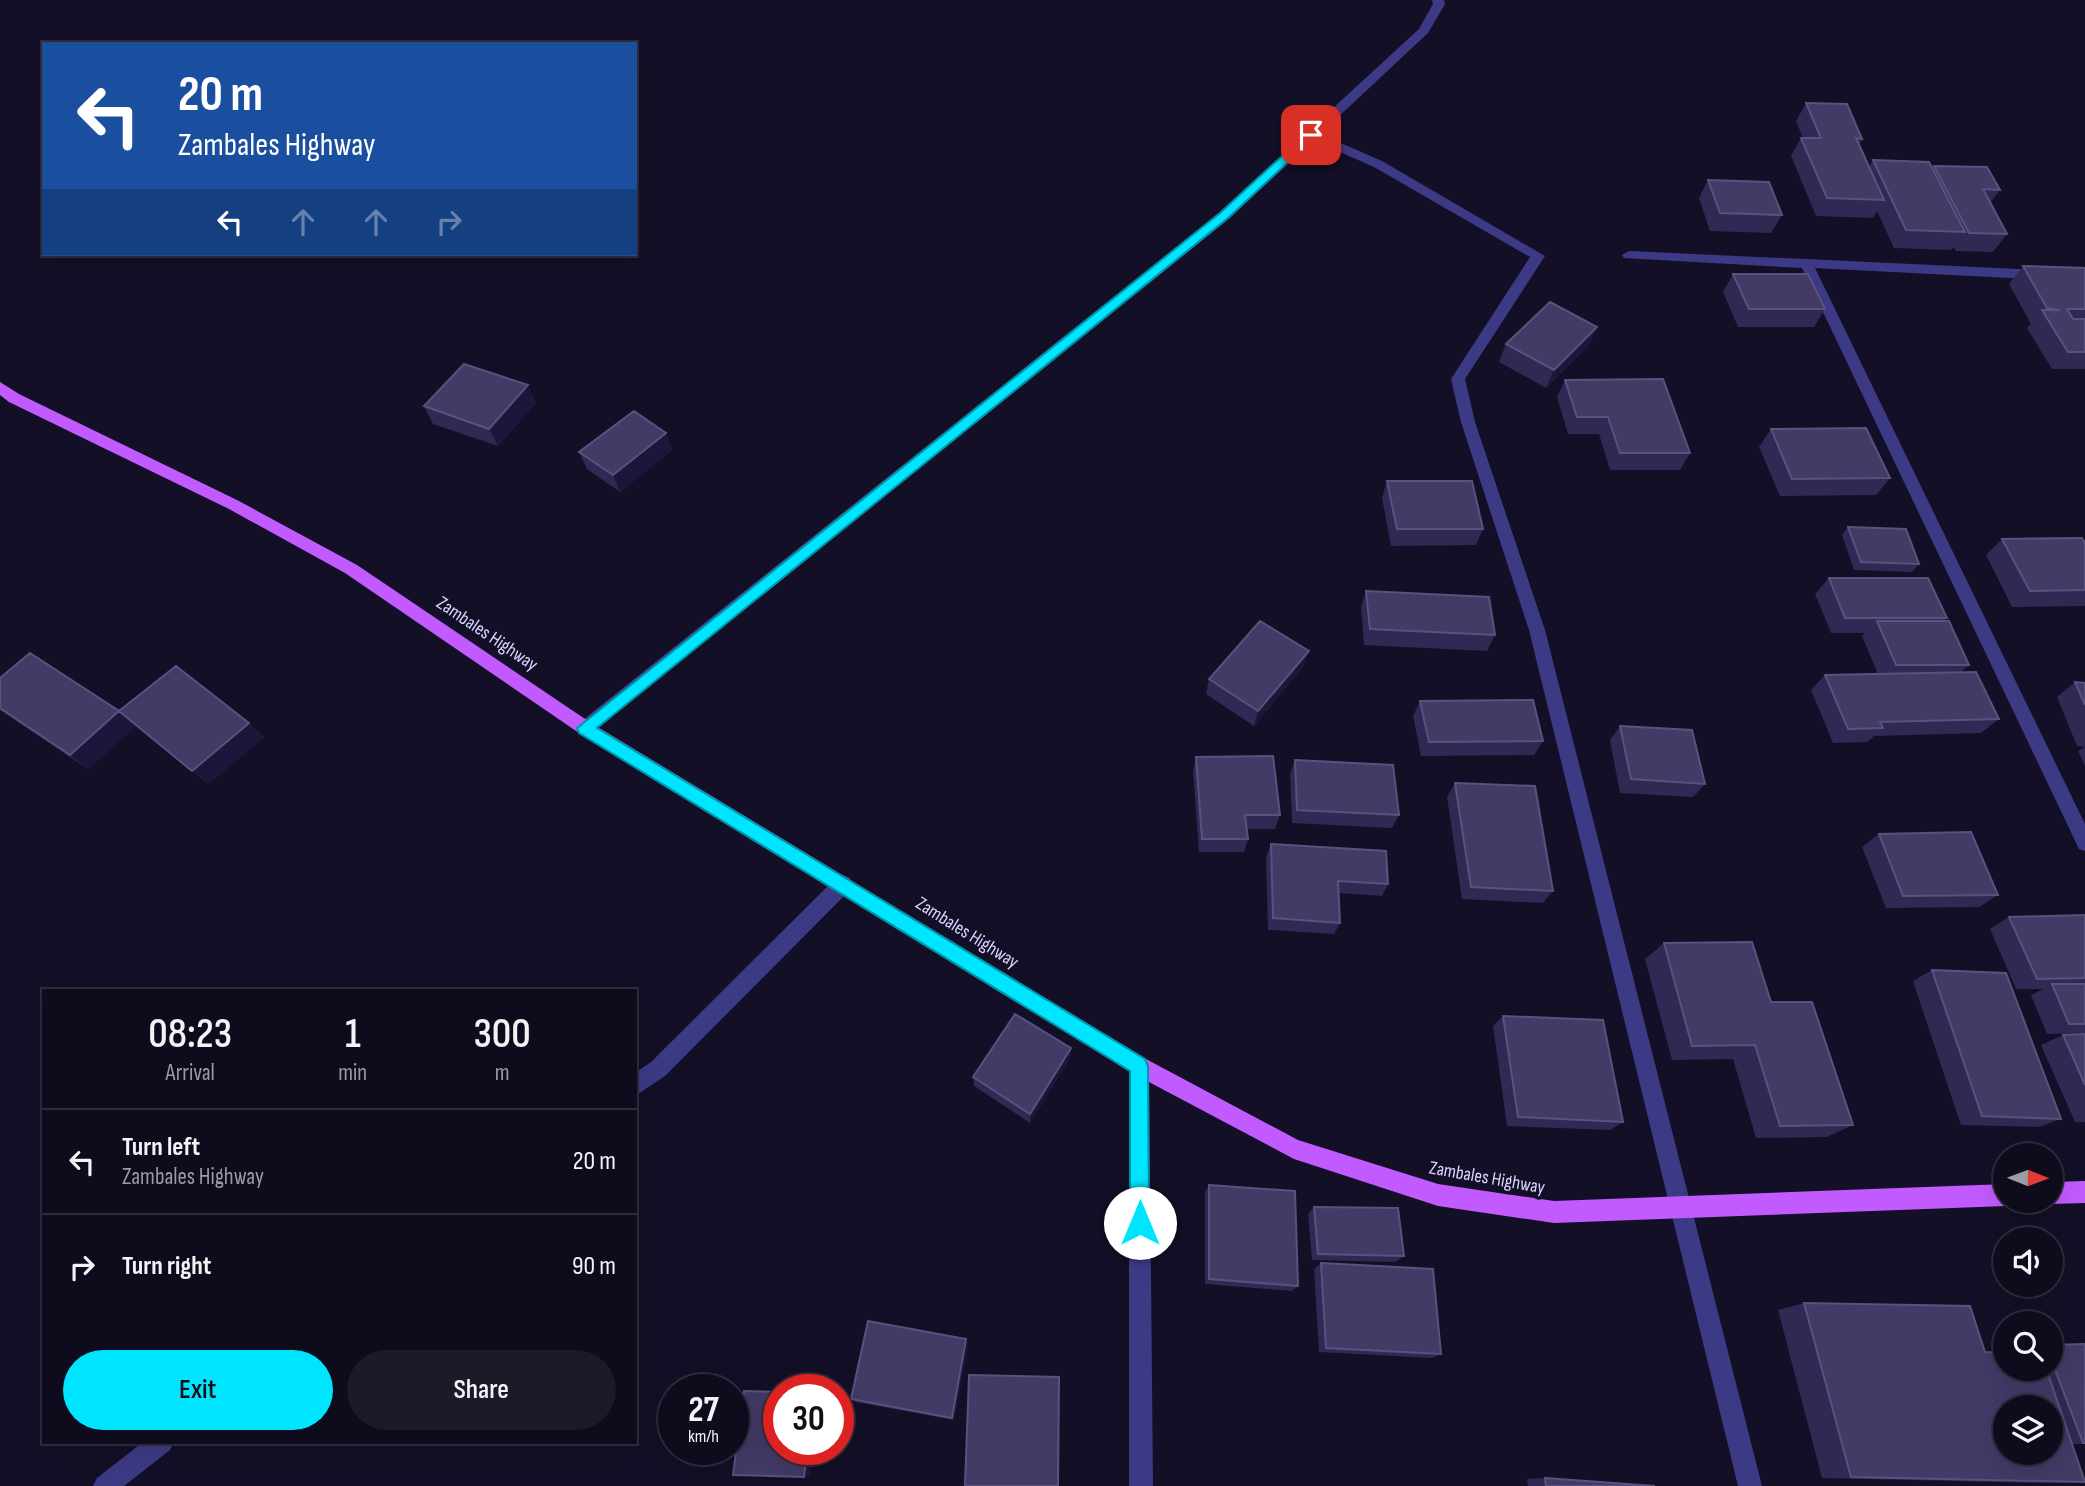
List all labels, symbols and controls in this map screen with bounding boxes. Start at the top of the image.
text: 20 m [178,66,263,125]
icon: left [63,70,154,161]
pin [1281,105,1341,165]
icon: arrive [1292,116,1330,154]
text: Zambales Highway [178,126,375,165]
icon: left [211,203,249,241]
icon: ahead [284,203,322,241]
icon: ahead [357,203,395,241]
icon: right [430,203,468,241]
street label: Zambales Highway [432,592,543,677]
street label: Zambales Highway [911,892,1023,974]
text: 08:23 [148,1009,232,1060]
text: 1 [345,1009,361,1060]
text: 300 [473,1009,531,1060]
text: Arrival [165,1059,215,1087]
text: min [338,1059,367,1087]
text: m [495,1059,509,1087]
text: Turn left [122,1132,200,1163]
icon: left [63,1143,101,1181]
north arrow [1993,1143,2063,1213]
map controls [1993,1143,2063,1465]
text: 20 m [573,1146,616,1177]
street label: Zambales Highway [1427,1156,1547,1200]
text: Zambales Highway [122,1163,264,1191]
position arrow [1103,1186,1177,1260]
button: sound [1993,1227,2063,1297]
icon: right [63,1248,101,1286]
text: Turn right [122,1251,211,1282]
text: 90 m [572,1251,616,1282]
button: search [1993,1311,2063,1381]
button: Exit [63,1350,333,1430]
button: Share [347,1350,616,1430]
speed limit sign: 30 [763,1374,854,1465]
text: 27 [688,1389,719,1432]
button: layers [1993,1395,2063,1465]
text: km/h [688,1426,719,1447]

